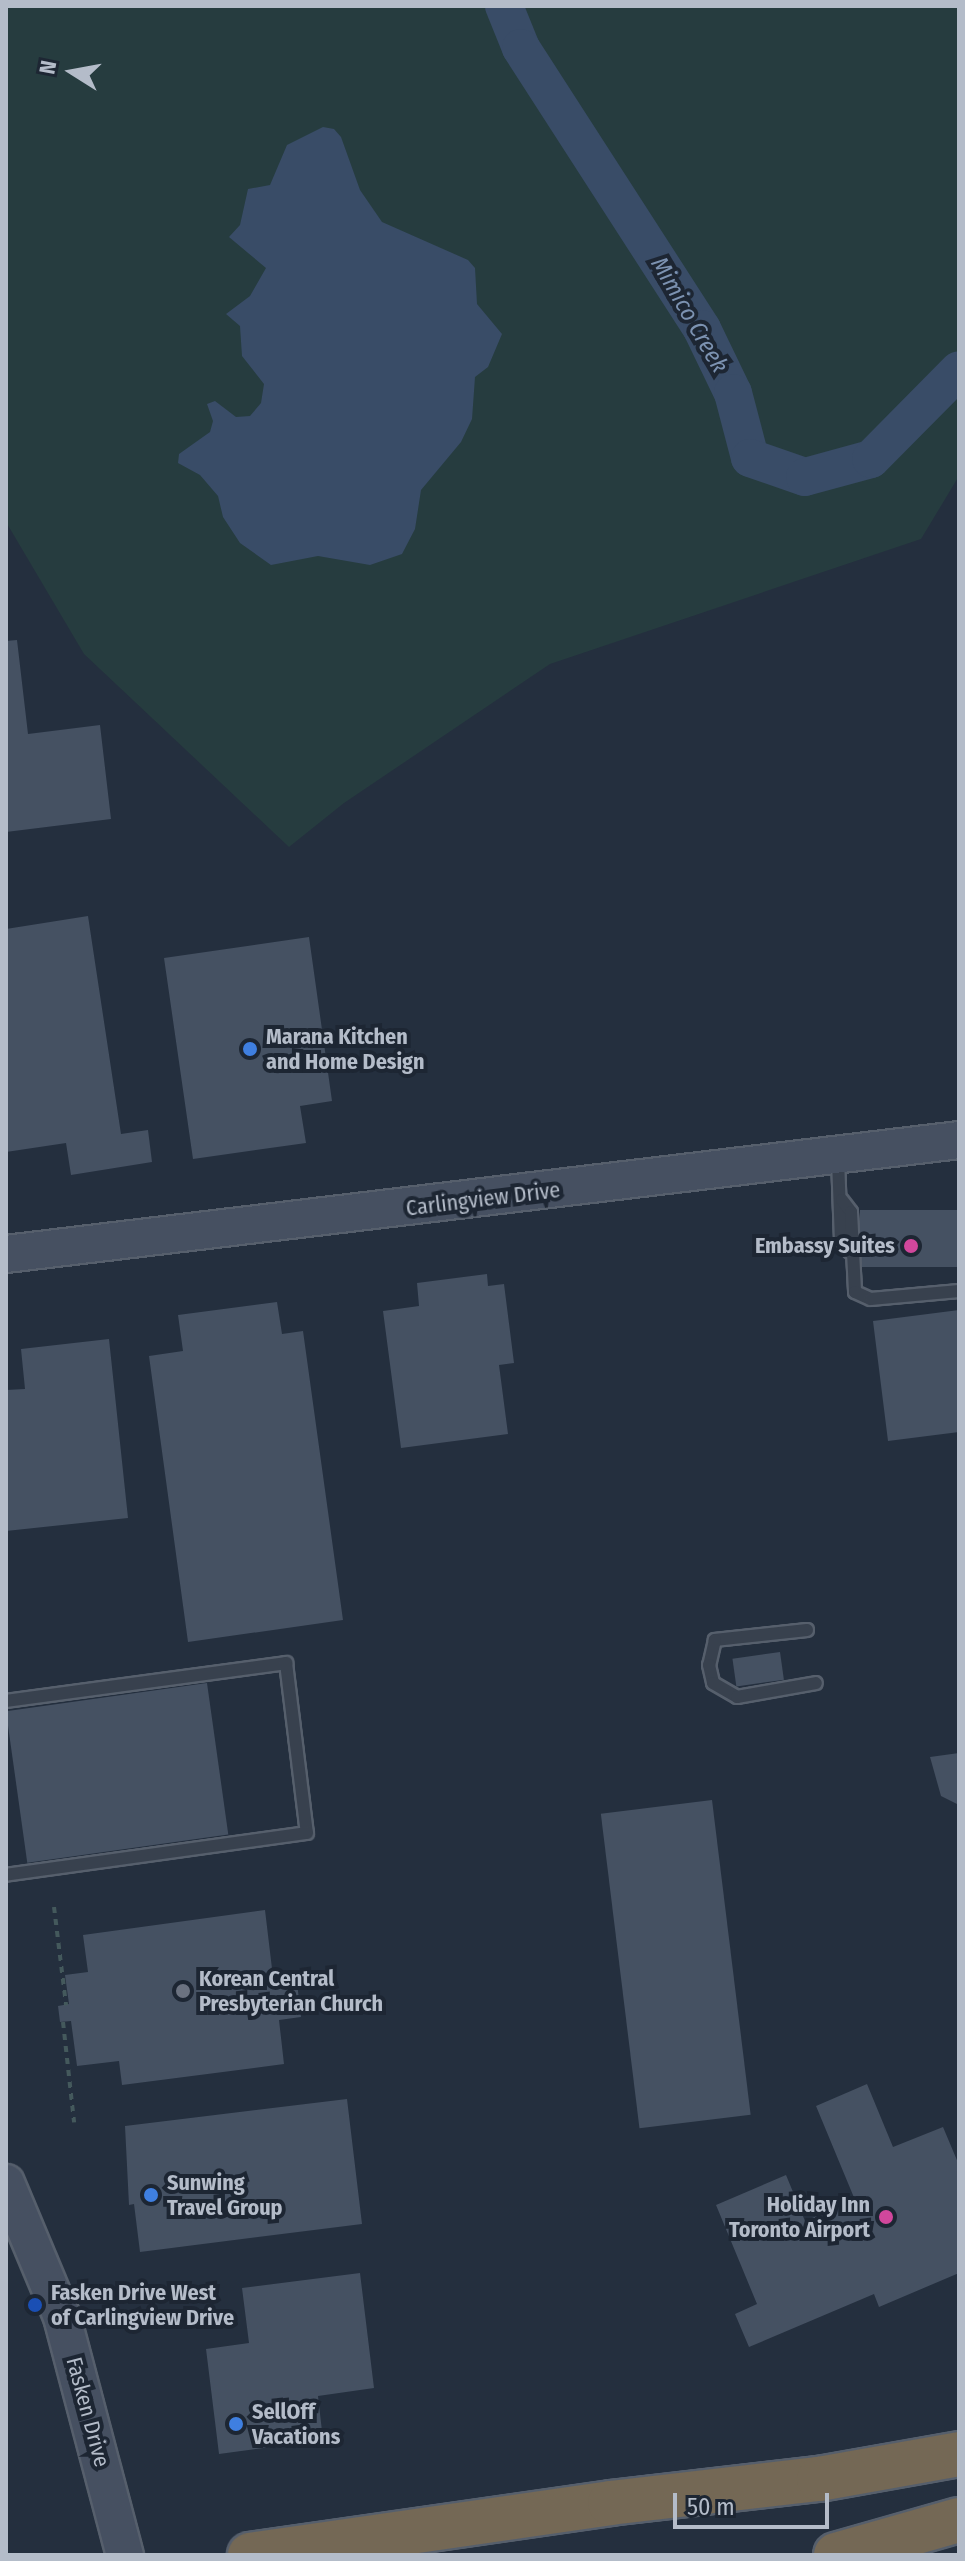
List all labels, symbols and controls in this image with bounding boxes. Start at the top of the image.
north arrow [32,32,112,112]
text: N [33,58,62,76]
water label: Mimico Creek [644,252,734,378]
place label: Marana Kitchen and Home Design [266,1023,425,1074]
marker: Marana Kitchen and Home Design [241,1040,259,1058]
street label: Carlingview Drive [404,1176,562,1222]
place label: Embassy Suites [755,1233,895,1259]
marker: Embassy Suites [902,1237,920,1255]
place label: Korean Central Presbyterian Church [199,1965,383,2016]
marker: Korean Central Presbyterian Church [174,1982,192,2000]
place label: Sunwing Travel Group [167,2169,283,2220]
marker: Sunwing Travel Group [142,2186,160,2204]
place label: Holiday Inn Toronto Airport [729,2191,870,2242]
marker: Holiday Inn Toronto Airport [877,2208,895,2226]
place label: Fasken Drive West of Carlingview Drive [51,2279,234,2330]
marker: Fasken Drive West of Carlingview Drive [26,2296,44,2314]
street label: Fasken Drive [61,2354,115,2470]
place label: SellOff Vacations [252,2398,340,2450]
marker: SellOff Vacations [227,2415,245,2433]
scale bar [677,2477,833,2527]
text: 50 m [687,2493,735,2521]

